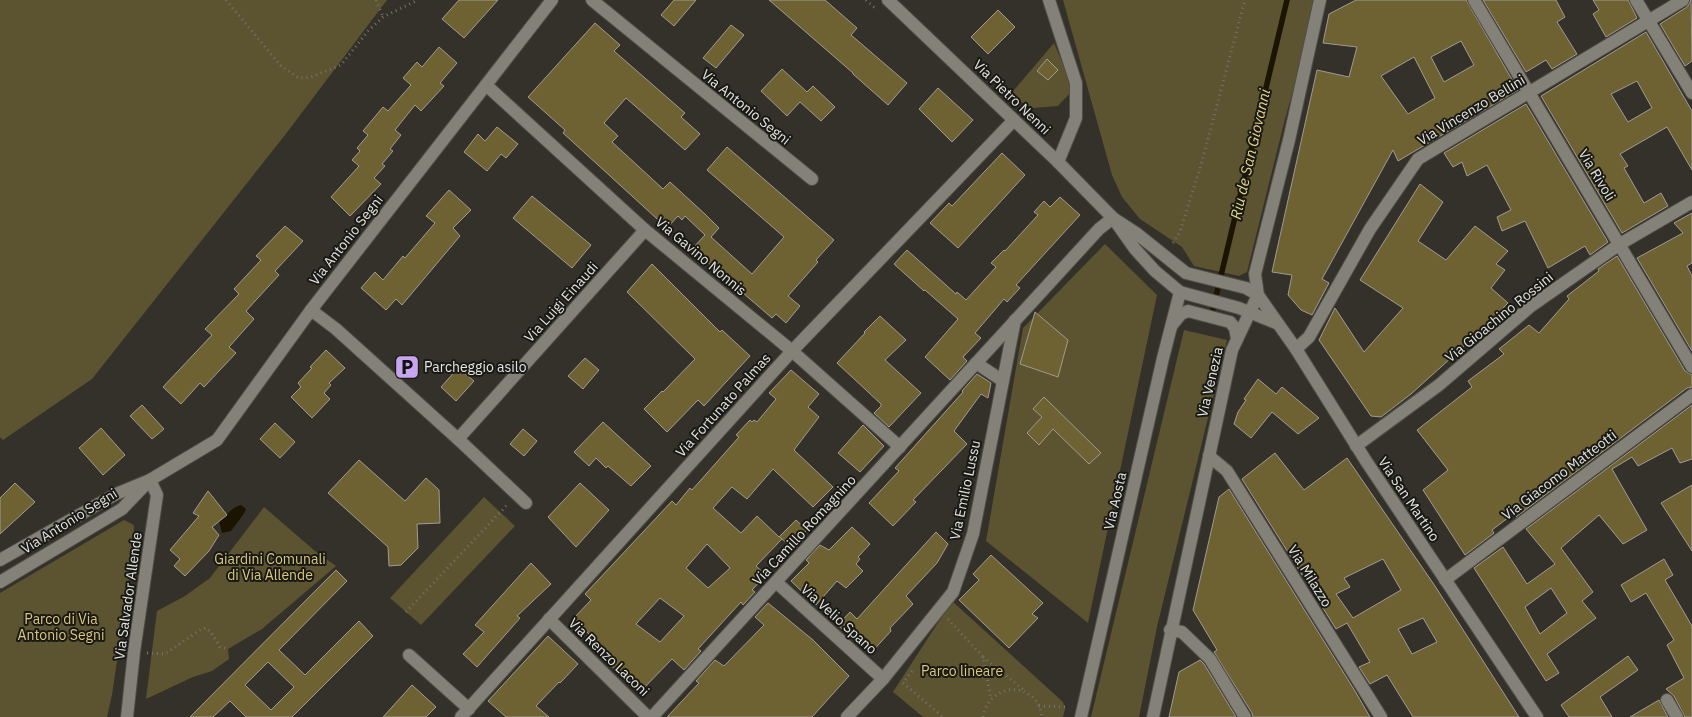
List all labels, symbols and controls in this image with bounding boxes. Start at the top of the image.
street label: Via Pietro Nenni [970,56,1054,138]
street label: Via Antonio Segni [698,65,794,149]
street label: Via Vincenzo Bellini [1414,71,1528,149]
water label: Riu de San Giovanni [1226,87,1274,221]
street label: Via Rivoli [1575,146,1619,204]
street label: Via Antonio Segni [305,191,387,289]
street label: Via Gavino Nonnis [652,213,750,299]
street label: Via Luigi Einaudi [520,258,602,346]
street label: Via Gioachino Rossini [1441,268,1557,366]
street label: Via Venezia [1193,345,1227,419]
street label: Via Fortunato Palmas [672,349,775,461]
parking icon: Parcheggio asilo [394,354,420,380]
place label: Parcheggio asilo [424,358,527,376]
street label: Via Giacomo Matteotti [1498,426,1620,524]
street label: Via Emilio Lussu [946,438,984,542]
street label: Via San Martino [1374,453,1444,545]
street label: Via Aosta [1100,470,1130,532]
street label: Via Camillo Romagnino [748,471,860,589]
street label: Via Antonio Segni [18,484,120,558]
street label: Via Salvador Allende [110,531,146,661]
street label: Via Milazzo [1284,542,1336,610]
park label: Giardini Comunali di Via Allende [214,550,326,584]
street label: Via Velio Spano [797,580,881,658]
park label: Parco di Via Antonio Segni [18,610,104,644]
street label: Via Renzo Laconi [565,614,653,700]
park label: Parco lineare [921,662,1003,680]

